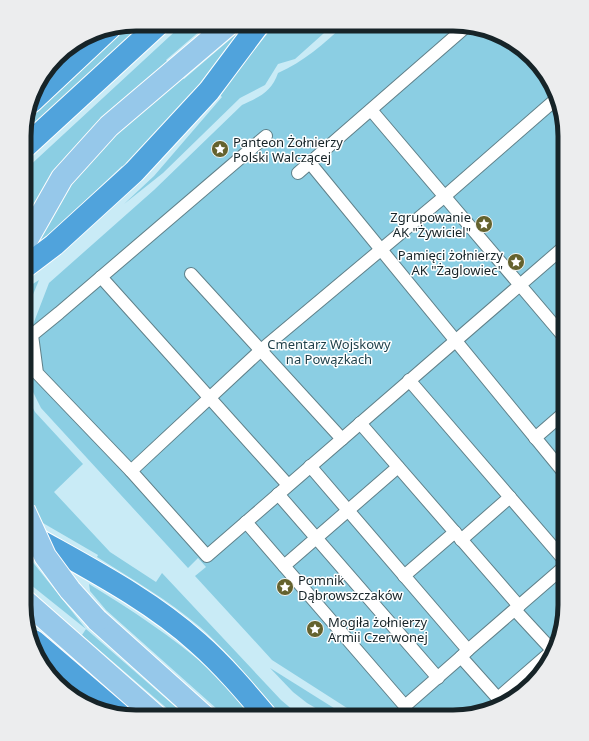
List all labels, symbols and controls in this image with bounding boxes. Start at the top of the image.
place label: Panteon Żołnierzy Polski Walczącej [233,133,343,166]
place icon: Panteon Żołnierzy Polski Walczącej [210,139,230,159]
place label: Zgrupowanie AK "Żywiciel" [390,208,471,241]
place icon: Zgrupowanie AK "Żywiciel" [474,214,494,234]
place label: Pamięci żołnierzy AK "Żaglowiec" [398,246,503,279]
place icon: Pamięci żołnierzy AK "Żaglowiec" [506,252,526,272]
park label: Cmentarz Wojskowy na Powązkach [267,335,391,368]
place label: Pomnik Dąbrowszczaków [298,571,403,604]
place icon: Pomnik Dąbrowszczaków [275,577,295,597]
place label: Mogiła żołnierzy Armii Czerwonej [328,613,428,646]
place icon: Mogiła żołnierzy Armii Czerwonej [305,619,325,639]

